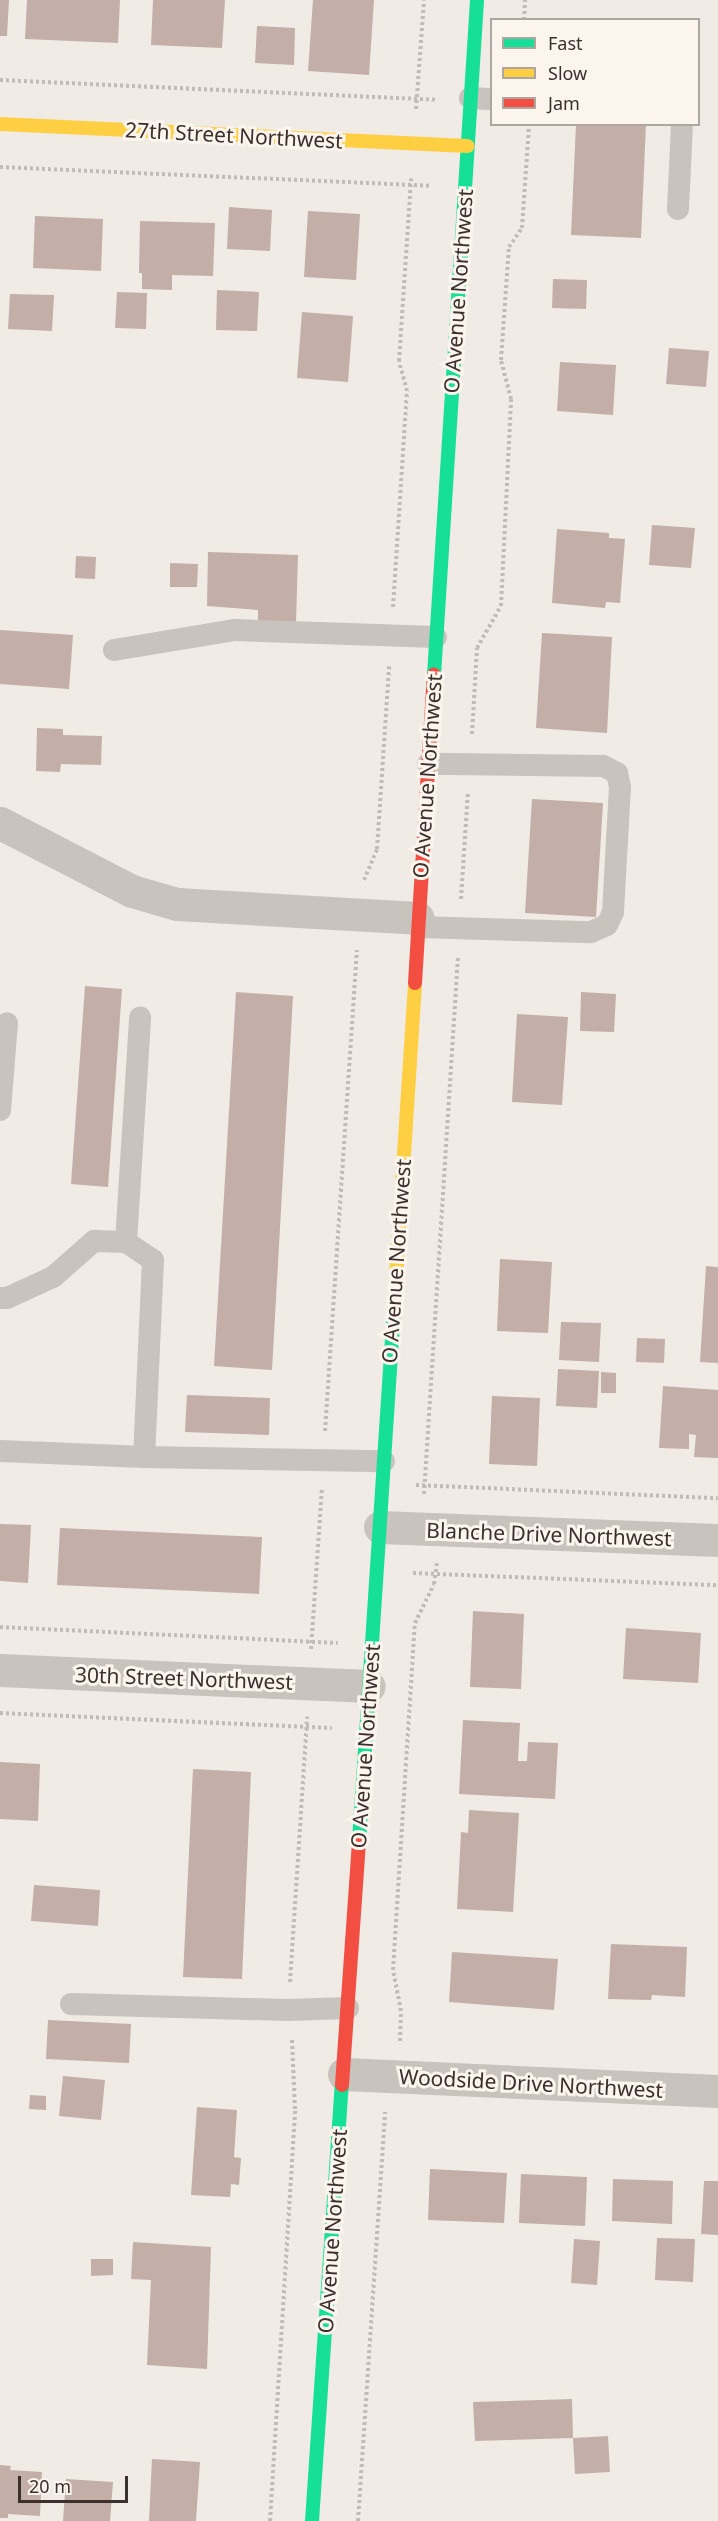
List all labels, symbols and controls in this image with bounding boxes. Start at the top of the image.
legend [490,18,700,126]
text: Fast [548,31,583,55]
text: Slow [548,61,587,85]
text: Jam [548,91,580,115]
street label: 27th Street Northwest [124,117,344,153]
street label: O Avenue Northwest [438,188,478,394]
street label: O Avenue Northwest [407,673,447,879]
street label: O Avenue Northwest [376,1158,416,1364]
street label: Blanche Drive Northwest [426,1517,672,1551]
street label: O Avenue Northwest [345,1643,385,1849]
street label: 30th Street Northwest [75,1662,293,1694]
street label: Woodside Drive Northwest [398,2063,664,2103]
street label: O Avenue Northwest [312,2128,352,2334]
scale bar [21,2464,130,2502]
text: 20 m [29,2474,71,2498]

